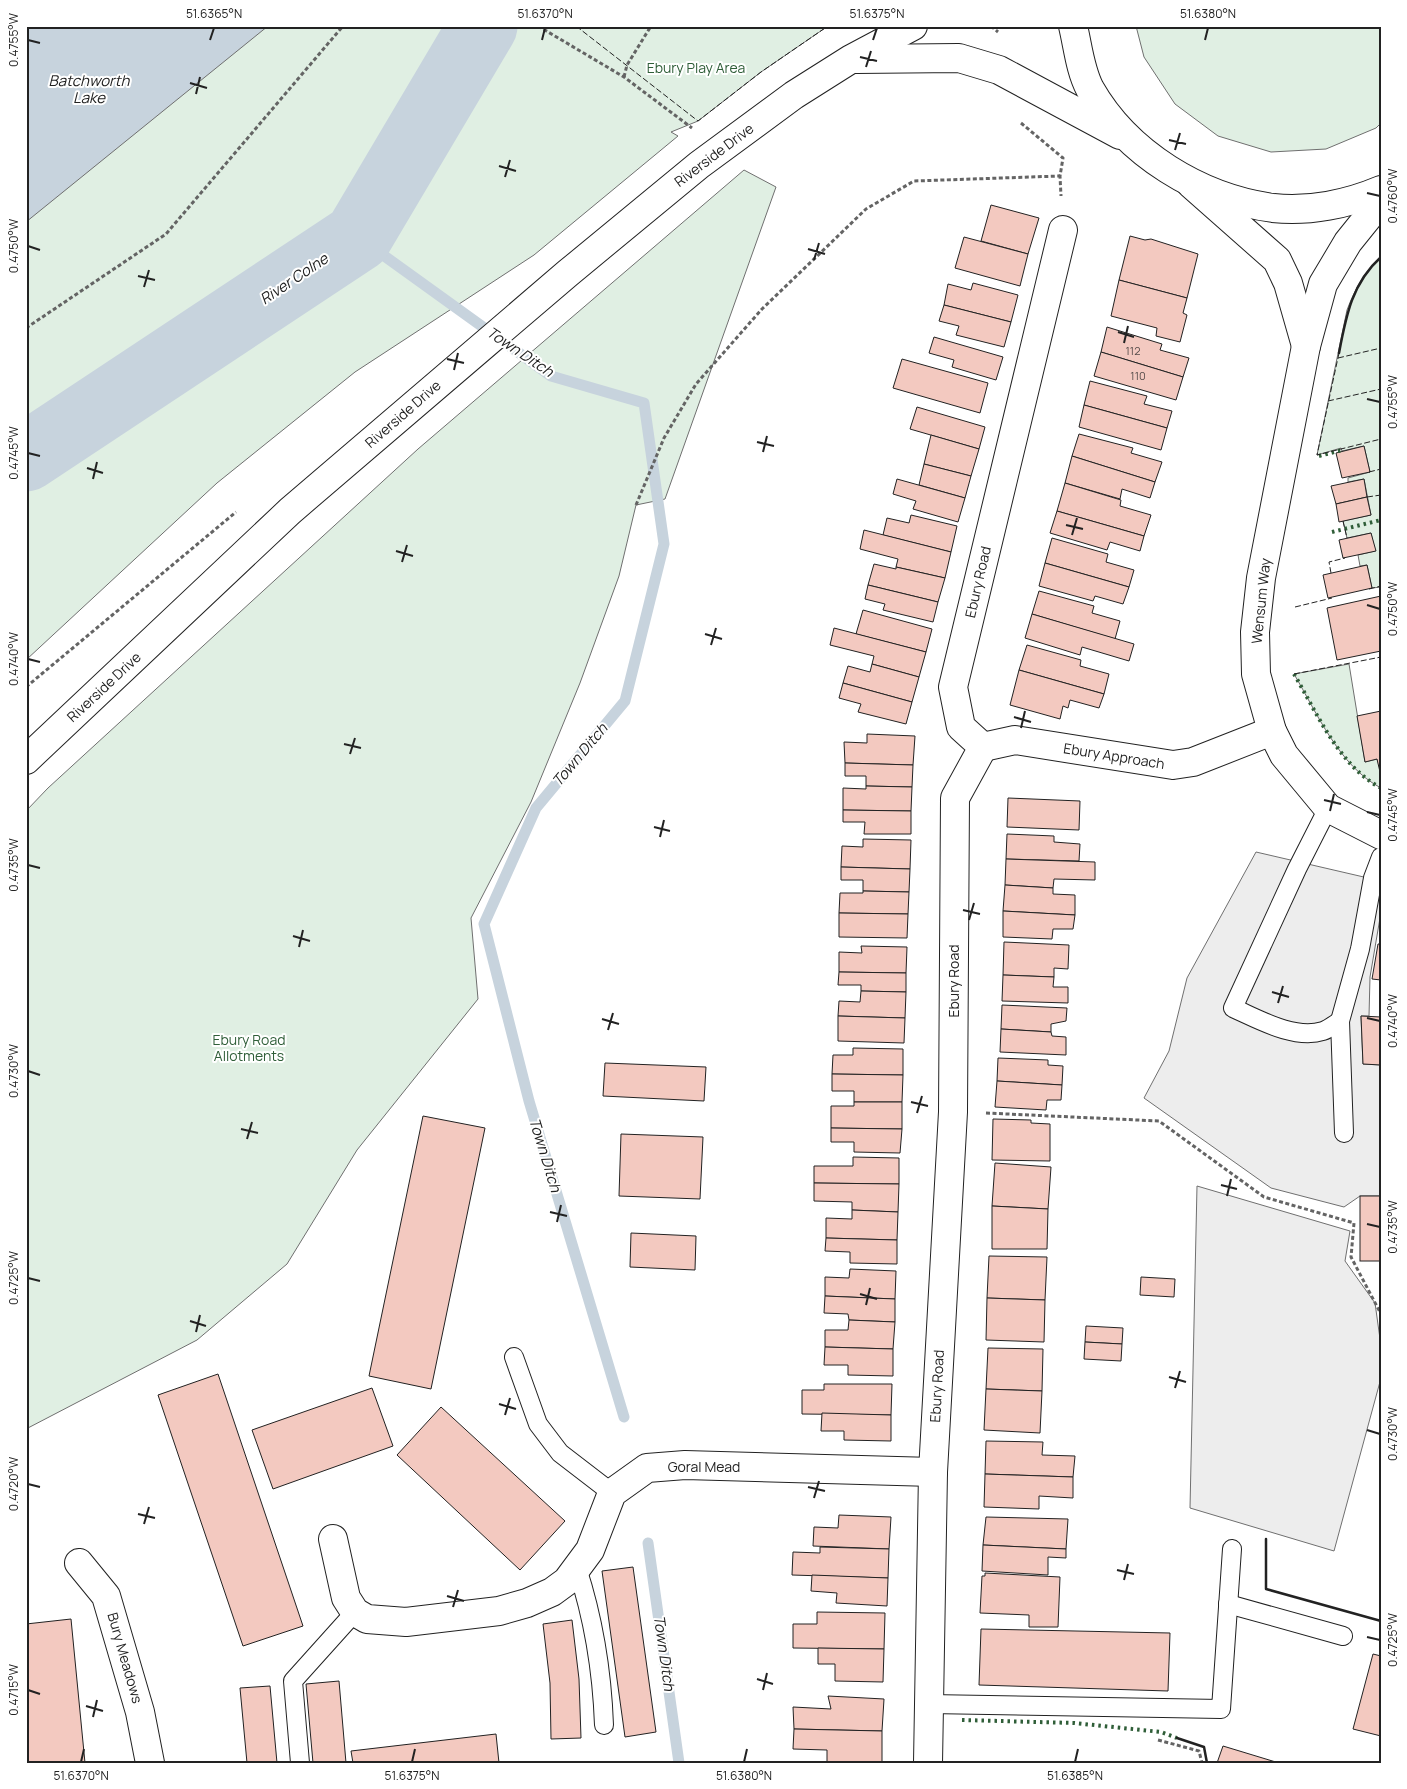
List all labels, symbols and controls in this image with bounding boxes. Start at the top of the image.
text: 51.6365°N [186,5,242,22]
text: 51.6370°N [517,5,573,22]
text: 51.6375°N [850,5,904,22]
text: 51.6380°N [1180,5,1236,22]
text: 0.4755°W [5,12,22,67]
park label: Ebury Play Area [647,58,745,77]
water label: Batchworth Lake [49,70,131,108]
street label: Riverside Drive [670,119,757,191]
text: 0.4760°W [1384,168,1401,223]
text: 0.4750°W [5,218,22,273]
water label: River Colne [255,247,333,309]
water label: Town Ditch [483,322,559,382]
house number: 112 [1126,343,1140,358]
house number: 110 [1130,368,1146,383]
text: 0.4755°W [1384,374,1401,429]
street label: Riverside Drive [361,375,445,452]
text: 0.4745°W [5,425,22,480]
street label: Ebury Road [960,544,995,620]
street label: Wensum Way [1247,557,1275,645]
text: 0.4750°W [1384,581,1401,636]
text: 0.4740°W [5,631,22,686]
street label: Riverside Drive [63,647,145,726]
water label: Town Ditch [547,718,613,791]
street label: Ebury Approach [1062,738,1166,773]
text: 0.4745°W [1384,787,1401,842]
text: 0.4735°W [5,837,22,892]
street label: Ebury Road [944,945,963,1017]
text: 0.4740°W [1384,993,1401,1048]
park label: Ebury Road Allotments [213,1030,285,1065]
text: 0.4730°W [5,1043,22,1098]
water label: Town Ditch [524,1115,567,1195]
text: 0.4735°W [1384,1199,1401,1254]
text: 0.4725°W [5,1250,22,1305]
street label: Ebury Road [925,1349,948,1423]
text: 0.4730°W [1384,1406,1401,1461]
text: 0.4720°W [5,1456,22,1511]
street label: Goral Mead [668,1457,740,1476]
street label: Bury Meadows [103,1610,148,1706]
text: 0.4725°W [1384,1612,1401,1667]
water label: Town Ditch [649,1614,680,1693]
text: 0.4715°W [5,1663,22,1716]
text: 51.6370°N [53,1767,109,1784]
text: 51.6375°N [385,1767,439,1784]
text: 51.6380°N [716,1767,772,1784]
text: 51.6385°N [1047,1767,1103,1784]

